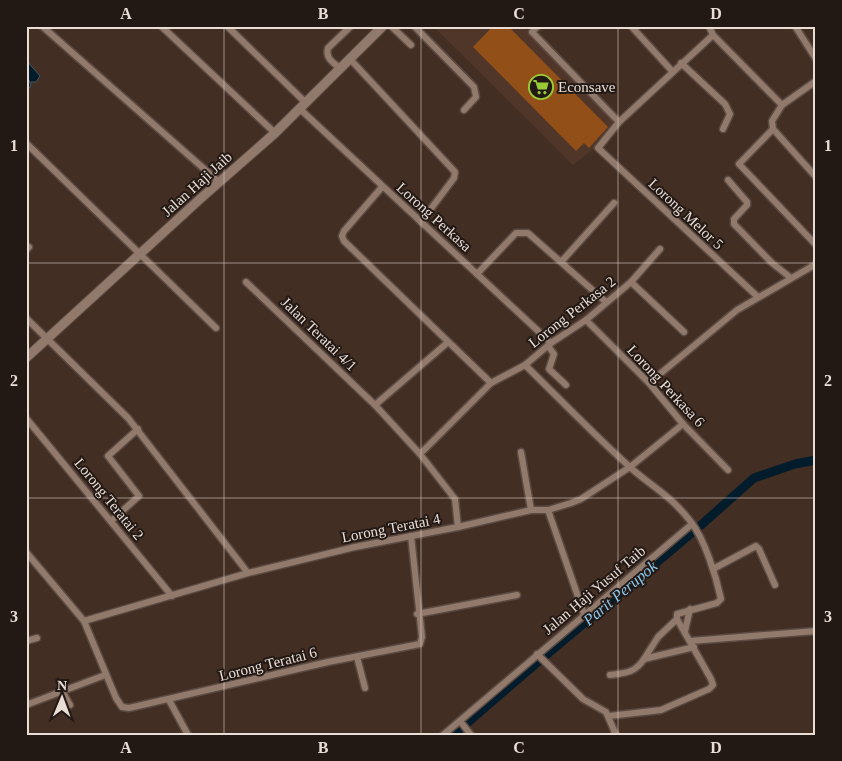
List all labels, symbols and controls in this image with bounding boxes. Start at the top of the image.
text: A [120,5,132,22]
text: B [318,5,329,22]
text: C [513,5,525,22]
text: D [710,5,722,22]
supermarket icon: Econsave [528,74,554,100]
place label: Econsave [558,79,616,95]
text: 1 [10,137,18,154]
text: 1 [824,137,832,154]
street label: Jalan Haji Jaib [159,149,235,219]
street label: Lorong Melor 5 [646,175,726,253]
street label: Lorong Perkasa [394,179,475,255]
street label: Lorong Perkasa 2 [525,273,619,351]
street label: Jalan Teratai 4/1 [278,294,360,374]
street label: Lorong Perkasa 6 [624,342,708,431]
text: 2 [10,372,18,389]
text: 2 [824,372,832,389]
street label: Lorong Teratai 2 [71,455,147,543]
street label: Lorong Teratai 4 [340,510,442,545]
street label: Jalan Haji Yusuf Taib [540,543,648,637]
water label: Parit Perupok [579,557,662,630]
text: 3 [10,608,18,625]
text: 3 [824,608,832,625]
street label: Lorong Teratai 6 [217,644,319,684]
north arrow [38,674,88,724]
text: N [57,678,67,693]
text: A [120,739,132,756]
text: B [318,739,329,756]
text: C [513,739,525,756]
text: D [710,739,722,756]

